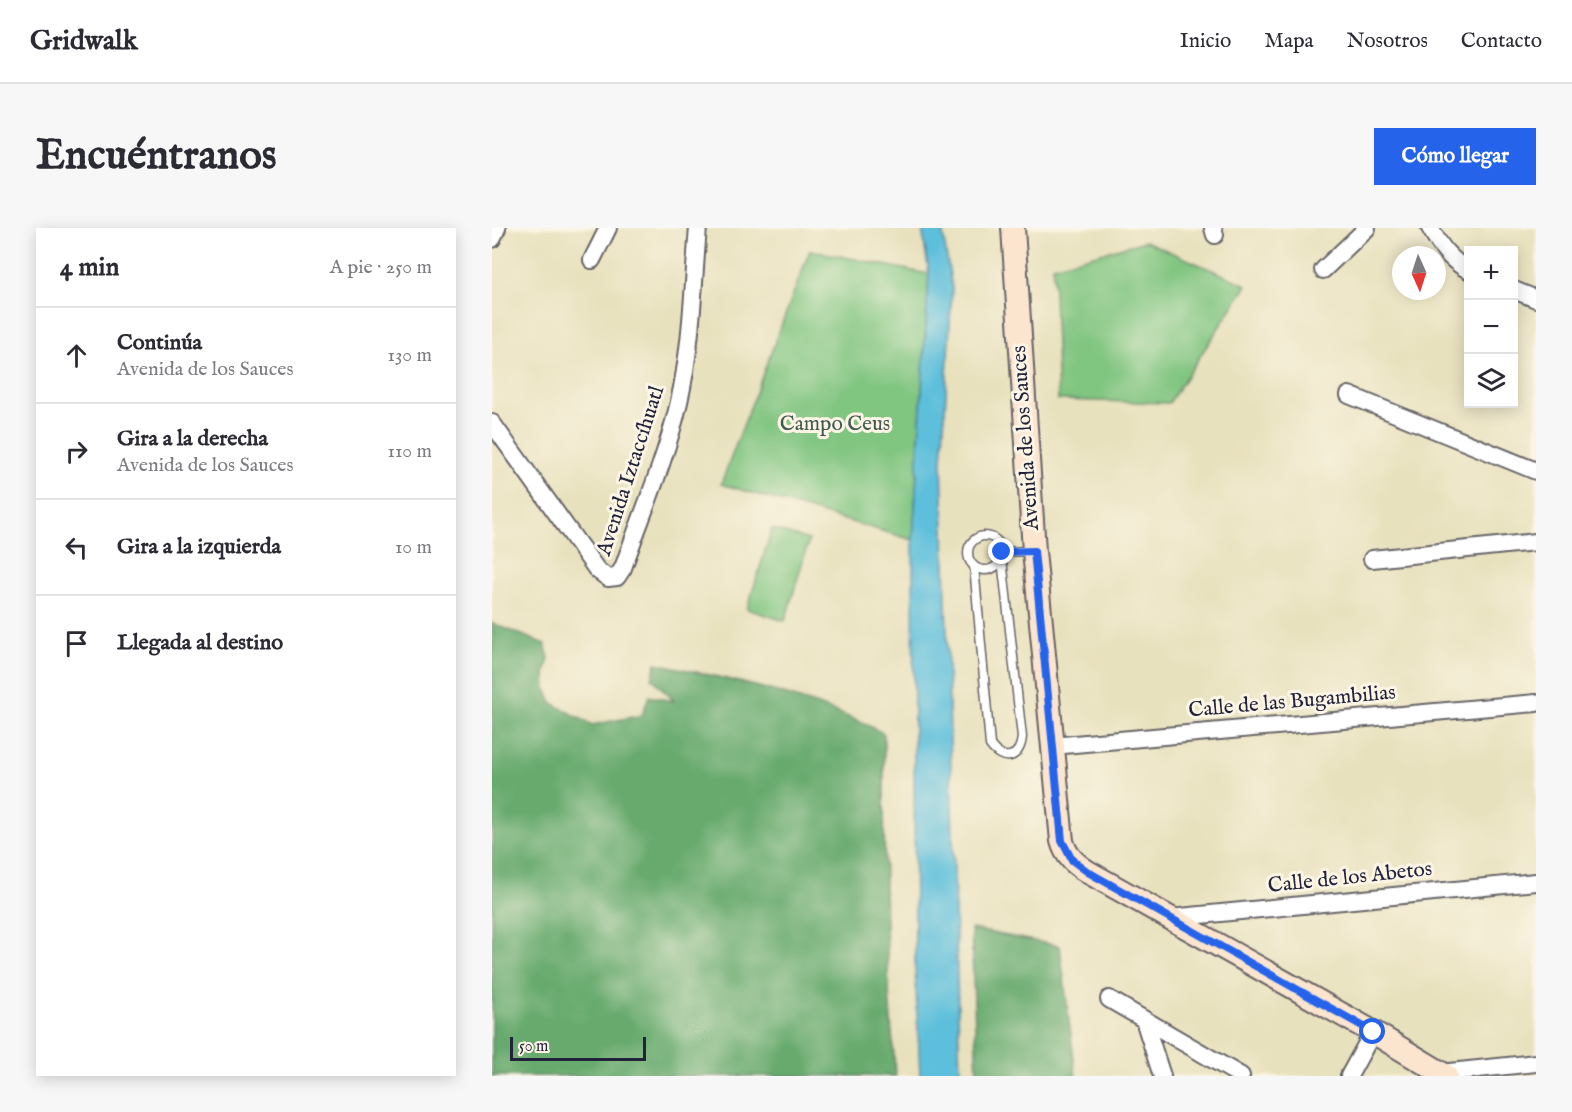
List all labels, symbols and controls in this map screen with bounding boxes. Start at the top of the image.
text: Gridwalk [30,24,138,59]
text: Inicio [1180,28,1231,55]
text: Mapa [1264,28,1314,55]
text: Nosotros [1347,28,1428,55]
text: Contacto [1461,28,1542,55]
button: Cómo llegar [1374,128,1536,185]
text: Encuéntranos [36,130,277,183]
north arrow [1392,246,1446,300]
map controls [1464,246,1518,408]
button: + [1464,246,1518,300]
text: 4 min [60,251,119,284]
text: A pie · 250 m [330,255,432,280]
button: − [1464,300,1518,354]
text: Continúa [117,329,202,357]
icon: ahead [60,339,93,372]
text: 130 m [387,343,432,368]
street label: Avenida de los Sauces [1006,345,1046,532]
button: layers [1464,354,1518,408]
text: Avenida de los Sauces [117,357,293,382]
street label: Avenida Iztaccíhuatl [591,383,671,560]
park label: Campo Ceus [780,411,890,438]
text: Gira a la derecha [117,425,268,453]
icon: right [60,435,93,468]
text: 110 m [388,439,432,464]
text: Avenida de los Sauces [117,453,293,478]
icon: left [60,531,93,564]
text: Gira a la izquierda [117,533,281,561]
text: 10 m [395,535,432,560]
route end [988,538,1014,564]
icon: arrive [60,627,93,660]
text: Llegada al destino [117,629,283,657]
street label: Calle de las Bugambilias [1187,679,1397,725]
street label: Calle de los Abetos [1267,856,1433,900]
route start [1359,1018,1385,1044]
scale bar [510,1034,646,1062]
text: 50 m [519,1037,548,1057]

